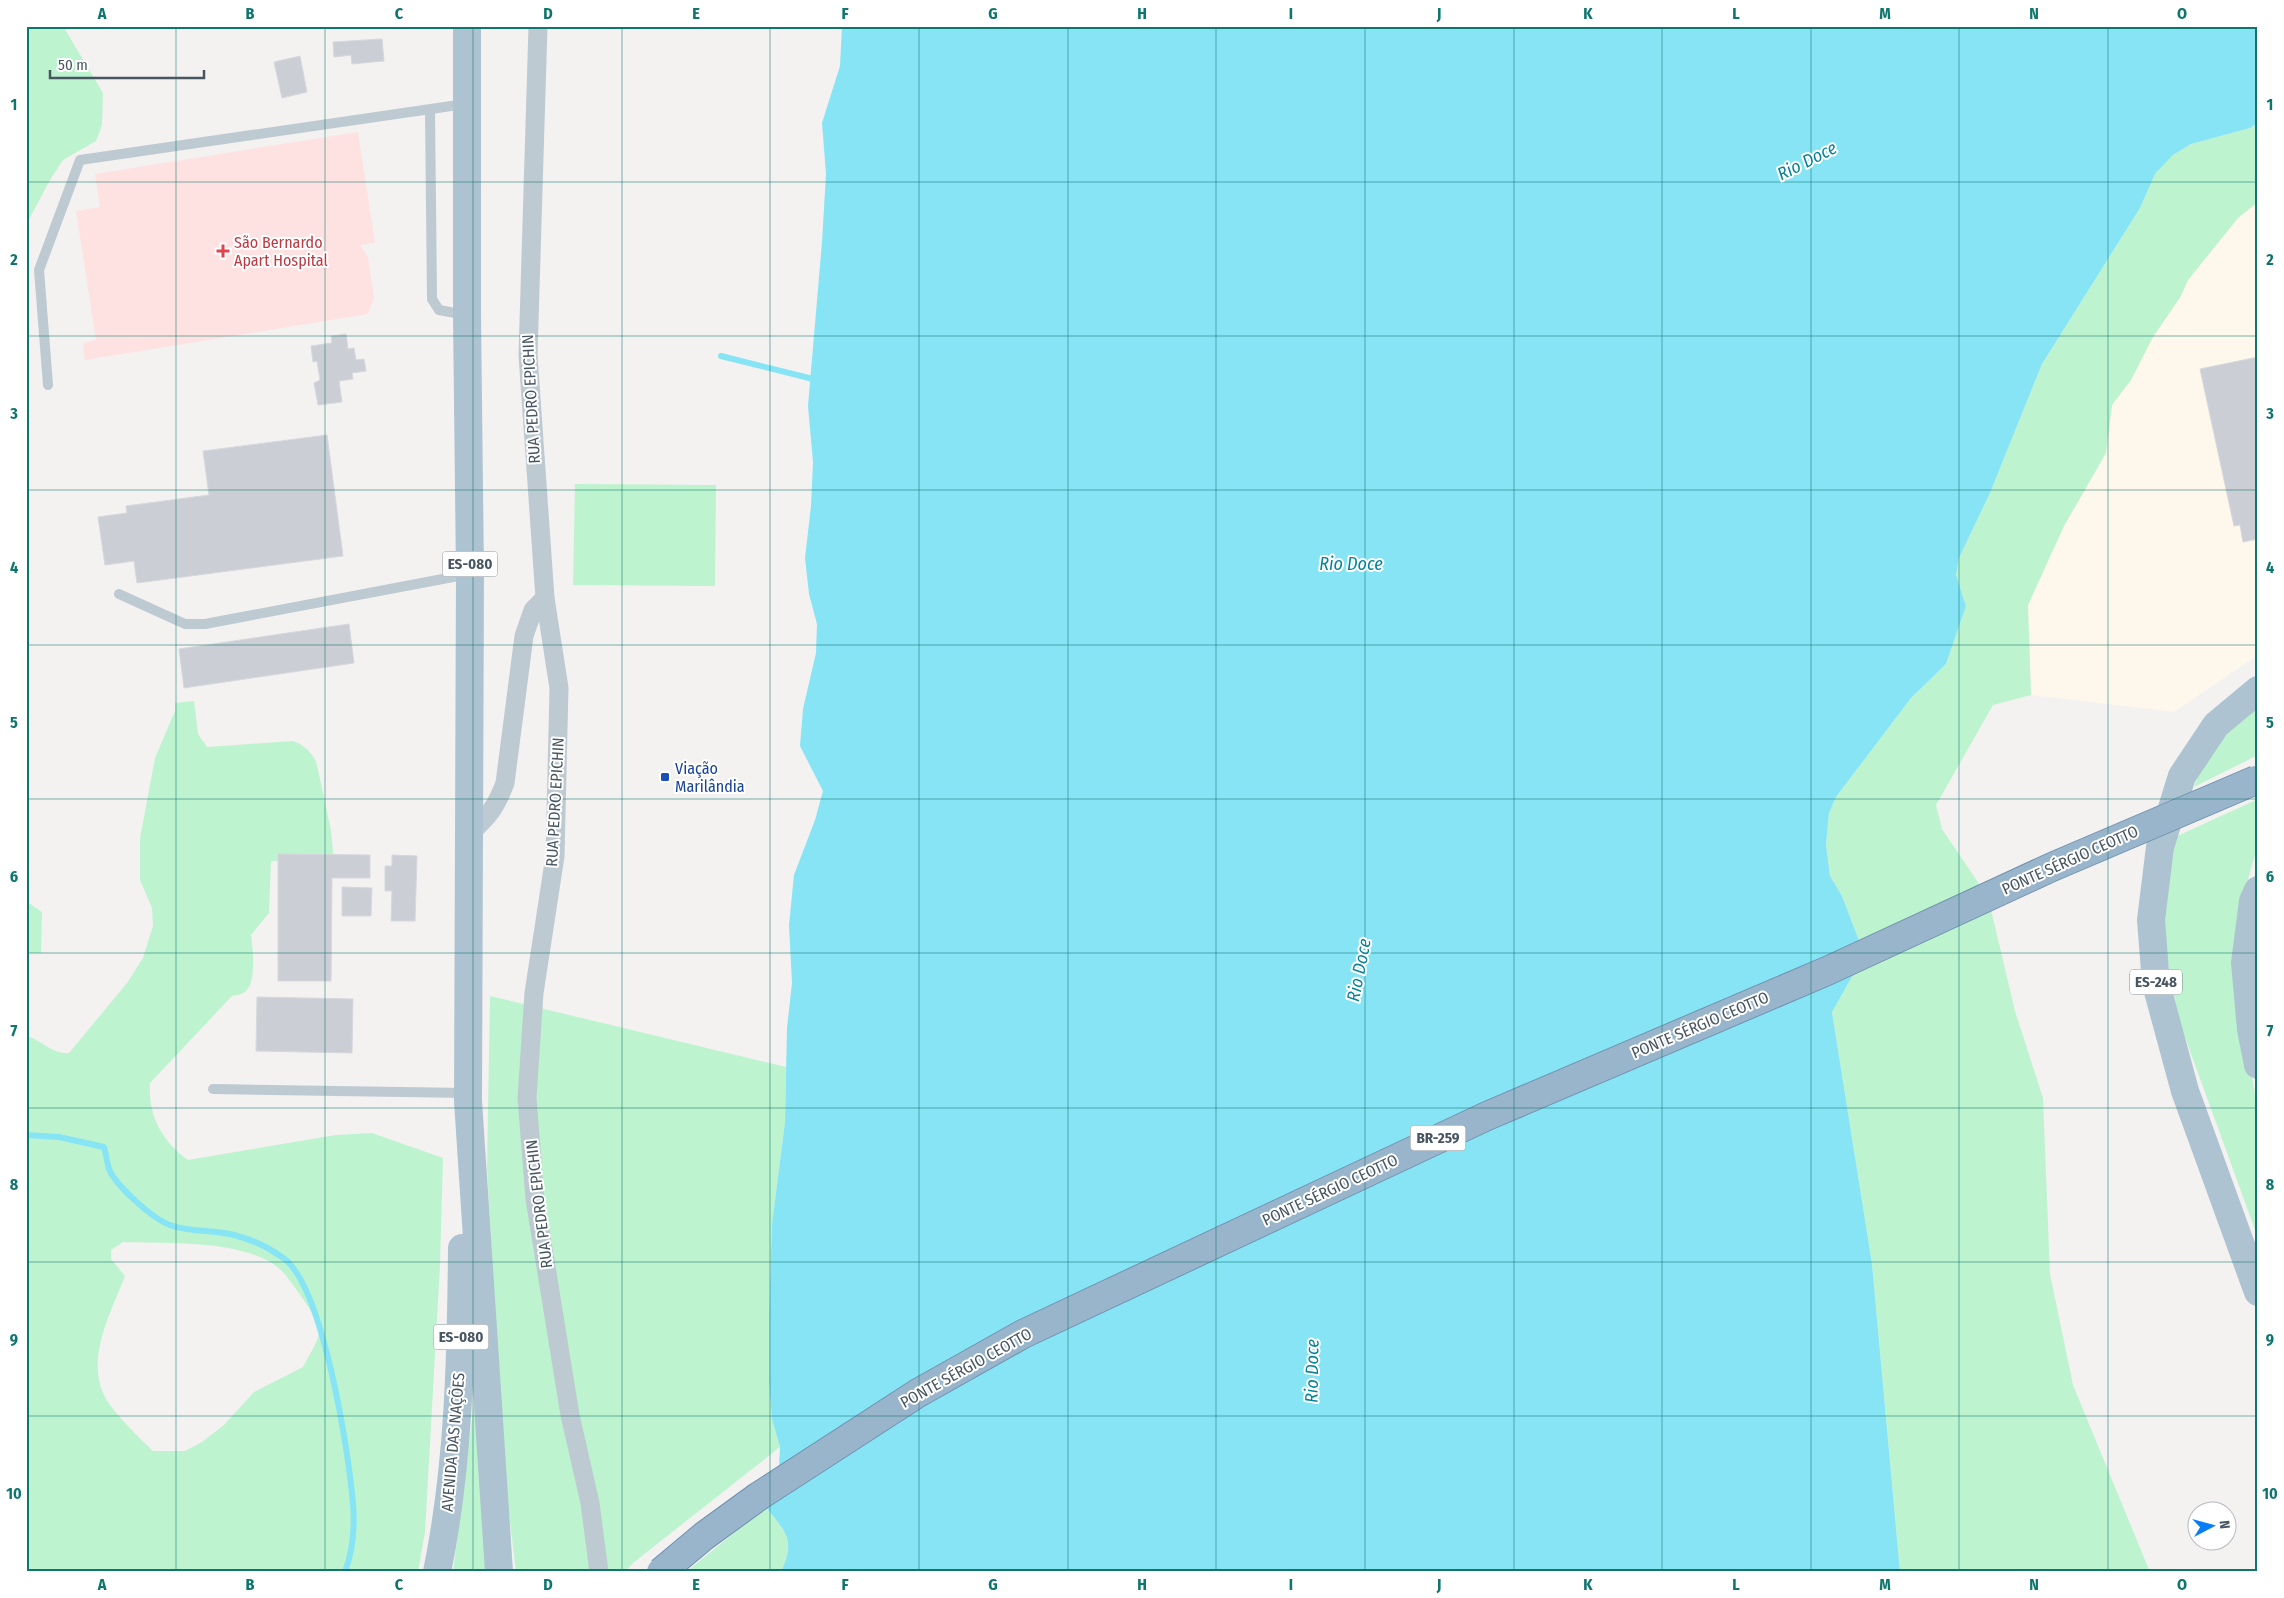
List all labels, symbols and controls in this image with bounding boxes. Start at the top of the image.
text: A [97,4,107,23]
text: B [246,4,255,23]
text: C [395,4,404,23]
text: D [543,4,553,23]
text: E [692,4,700,23]
text: F [841,4,849,23]
text: G [988,4,998,23]
text: H [1137,4,1147,23]
text: I [1289,4,1293,23]
text: J [1436,4,1441,23]
text: K [1583,4,1593,23]
text: L [1732,4,1740,23]
text: M [1879,4,1891,23]
text: N [2029,4,2039,23]
text: O [2177,4,2187,23]
scale bar [50,48,204,80]
text: 50 m [58,56,88,74]
text: 1 [11,95,17,114]
text: 1 [2267,95,2273,114]
water label: Rio Doce [1774,137,1841,185]
place label: São Bernardo Apart Hospital [234,233,328,270]
marker: São Bernardo Apart Hospital [216,244,230,258]
text: 2 [9,250,18,269]
text: 2 [2265,250,2274,269]
street label: RUA PEDRO EPICHIN [518,334,544,464]
text: 3 [9,404,18,423]
text: 3 [2265,404,2274,423]
road number: ES-080 [442,552,498,576]
water label: Rio Doce [1319,553,1383,575]
text: 4 [10,558,18,577]
text: 4 [2266,558,2274,577]
text: 5 [10,713,18,732]
text: 5 [2266,713,2274,732]
street label: RUA PEDRO EPICHIN [542,737,568,867]
place label: Viação Marilândia [675,759,745,796]
marker: Viação Marilândia [659,771,671,783]
street label: PONTE SÉRGIO CEOTTO [1999,821,2141,899]
text: 6 [10,867,18,886]
text: 6 [2266,867,2274,886]
water label: Rio Doce [1342,936,1376,1003]
road number: ES-248 [2130,970,2182,994]
street label: PONTE SÉRGIO CEOTTO [1629,987,1771,1063]
text: 7 [11,1021,18,1040]
text: 7 [2267,1021,2274,1040]
road number: BR-259 [1410,1126,1466,1150]
street label: RUA PEDRO EPICHIN [522,1139,556,1269]
street label: PONTE SÉRGIO CEOTTO [1259,1150,1401,1230]
text: 8 [10,1175,19,1194]
text: 8 [2266,1175,2275,1194]
road number: ES-080 [434,1324,488,1350]
street label: PONTE SÉRGIO CEOTTO [897,1324,1035,1412]
text: 9 [10,1330,18,1349]
text: 9 [2266,1330,2274,1349]
water label: Rio Doce [1300,1338,1324,1403]
street label: AVENIDA DAS NAÇÕES [437,1372,470,1512]
text: 10 [6,1484,22,1503]
text: 10 [2262,1484,2278,1503]
north arrow [2186,1500,2236,1550]
text: N [2216,1520,2233,1530]
text: A [97,1575,107,1594]
text: B [246,1575,255,1594]
text: C [395,1575,404,1594]
text: D [543,1575,553,1594]
text: E [692,1575,700,1594]
text: F [841,1575,849,1594]
text: G [988,1575,998,1594]
text: H [1137,1575,1147,1594]
text: I [1289,1575,1293,1594]
text: J [1436,1575,1441,1594]
text: K [1583,1575,1593,1594]
text: L [1732,1575,1740,1594]
text: M [1879,1575,1891,1594]
text: N [2029,1575,2039,1594]
text: O [2177,1575,2187,1594]

